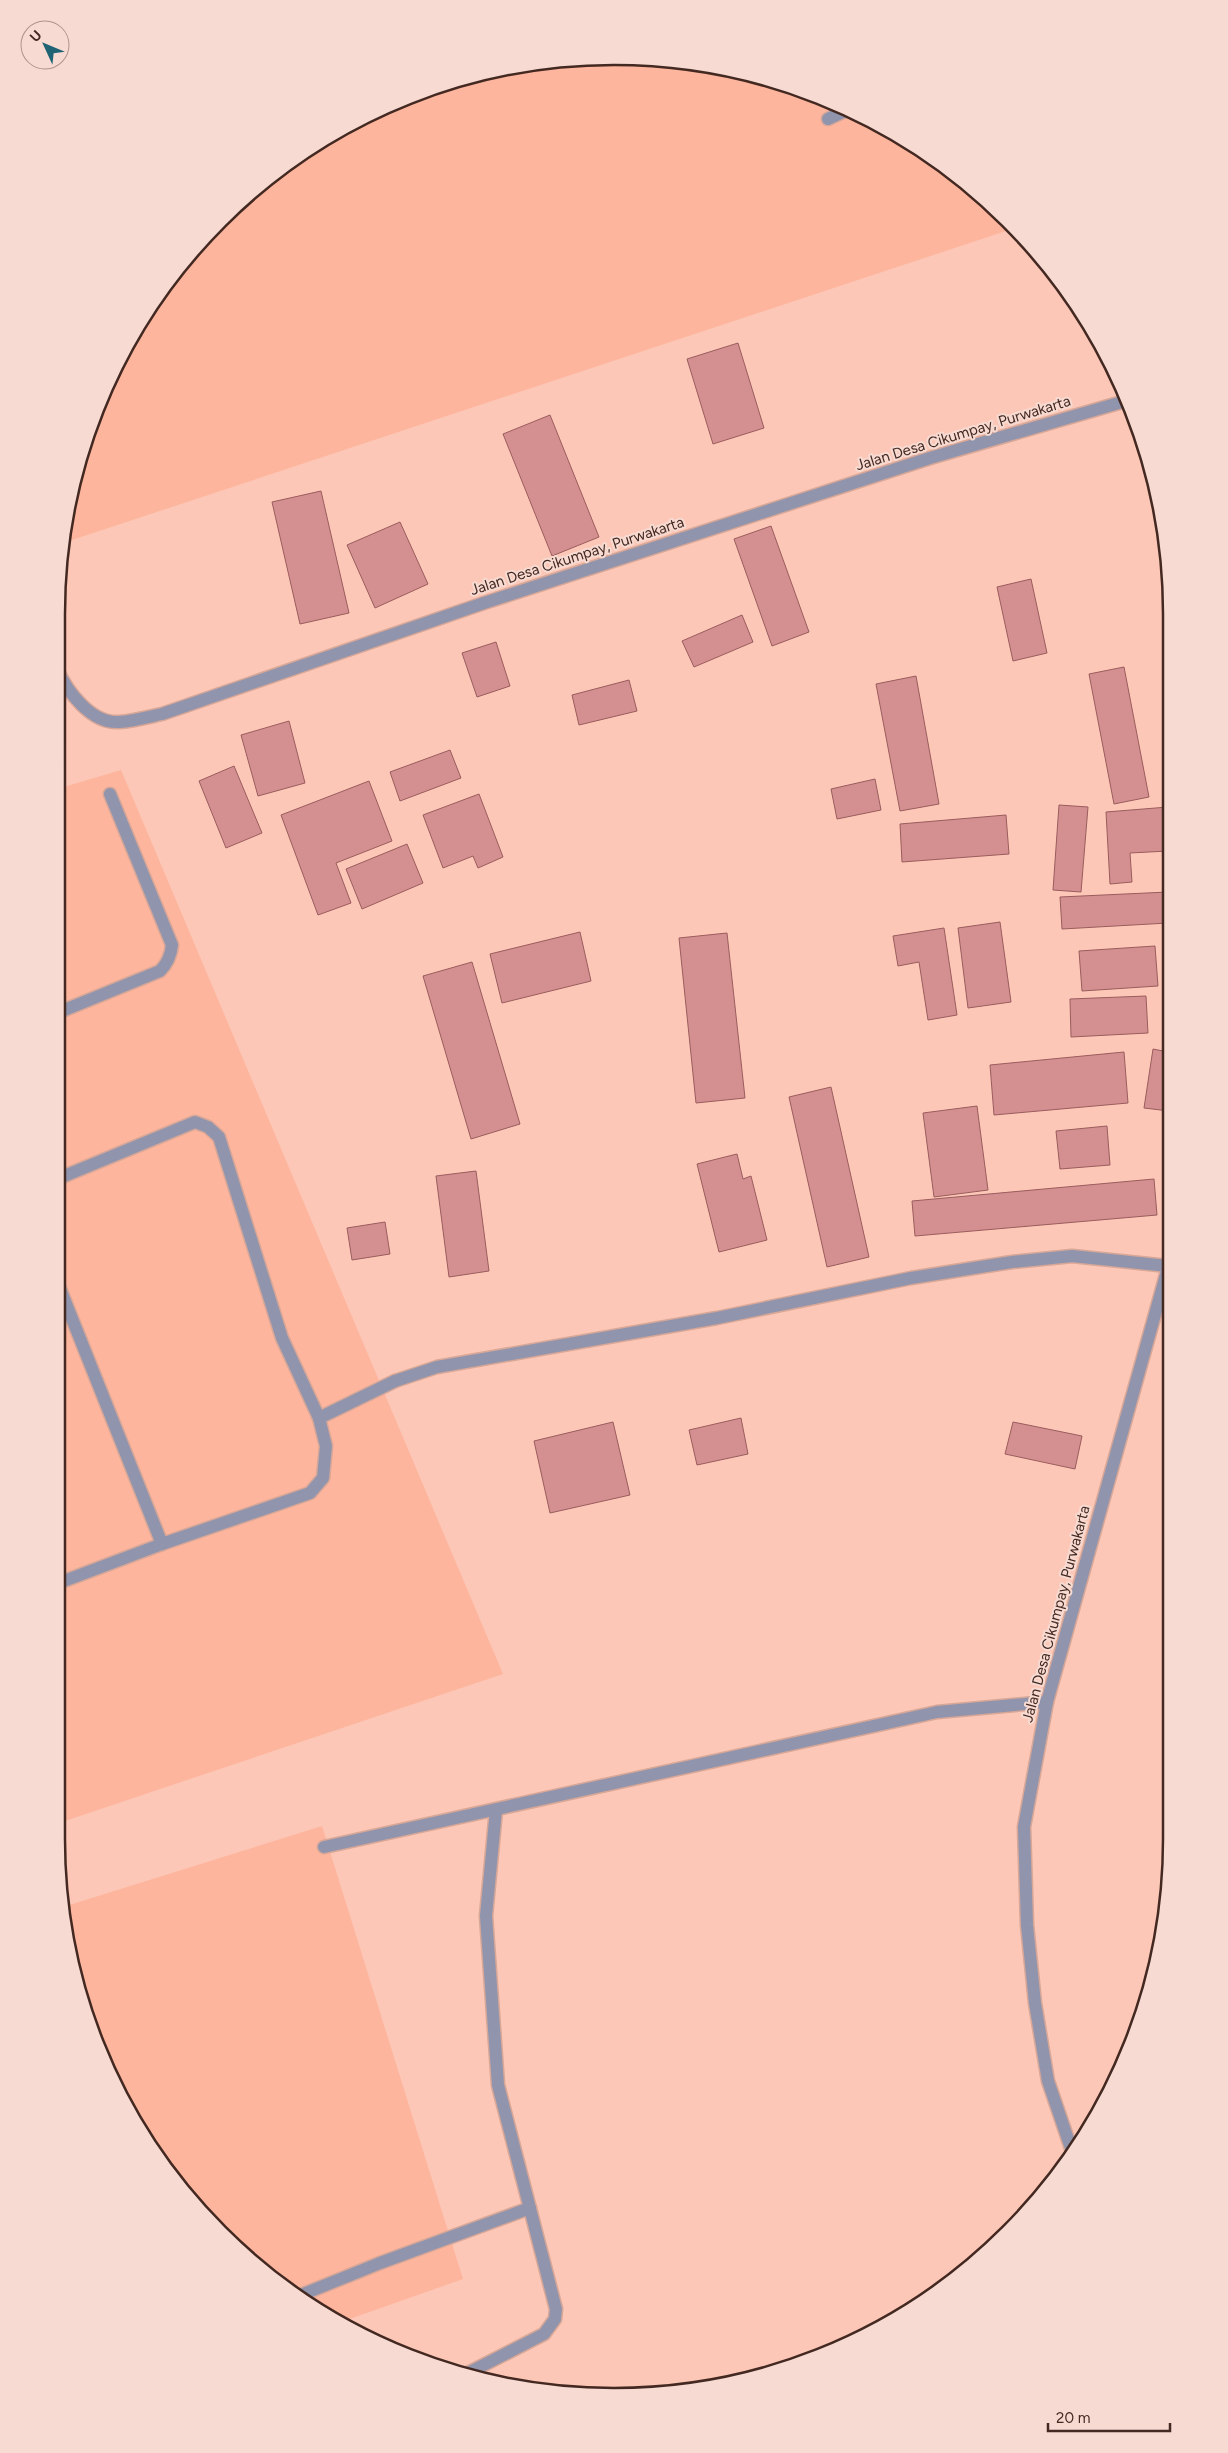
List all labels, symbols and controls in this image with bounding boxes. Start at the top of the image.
north arrow [20,20,70,70]
text: U [26,27,46,46]
street label: Jalan Desa Cikumpay, Purwakarta [853,392,1073,474]
street label: Jalan Desa Cikumpay, Purwakarta [468,513,686,599]
street label: Jalan Desa Cikumpay, Purwakarta [1018,1504,1094,1724]
scale bar [1048,2400,1170,2432]
text: 20 m [1056,2409,1090,2427]

